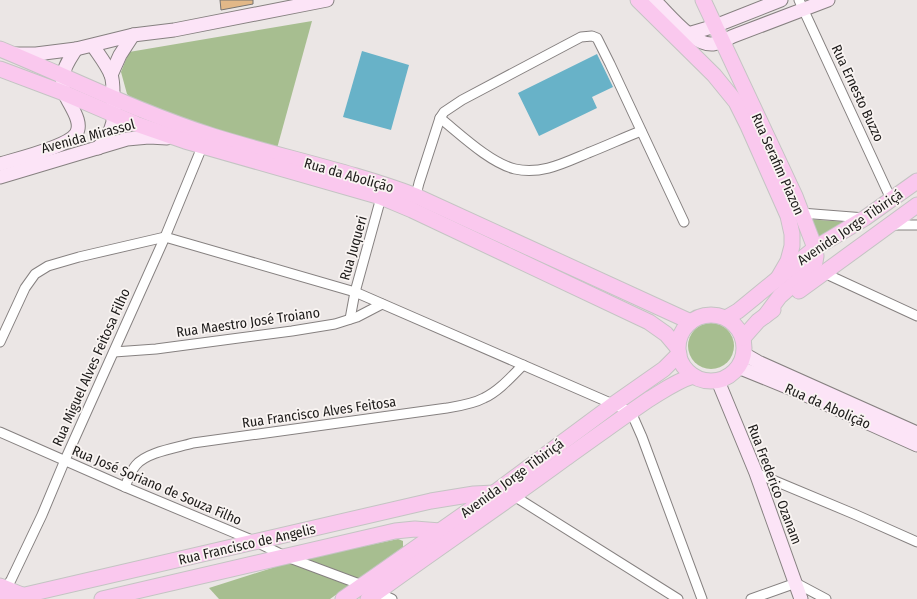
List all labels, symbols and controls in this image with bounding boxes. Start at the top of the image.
street label: Rua Ernesto Buzzo [828,42,887,144]
street label: Rua Serafim Piazon [747,111,808,218]
street label: Avenida Mirassol [39,116,137,157]
street label: Rua da Abolição [302,155,396,196]
street label: Avenida Jorge Tibiriçá [794,186,906,269]
street label: Rua Juqueri [336,214,371,282]
street label: Rua Miguel Alves Feitosa Filho [49,286,134,449]
street label: Rua Maestro José Troiano [175,304,321,341]
street label: Rua da Abolição [782,380,873,433]
street label: Rua Francisco Alves Feitosa [241,393,397,432]
street label: Rua Frederico Ozanam [744,422,805,547]
street label: Avenida Jorge Tibiriçá [457,435,567,522]
street label: Rua José Soriano de Souza Filho [69,442,244,529]
street label: Rua Francisco de Angelis [177,520,317,569]

